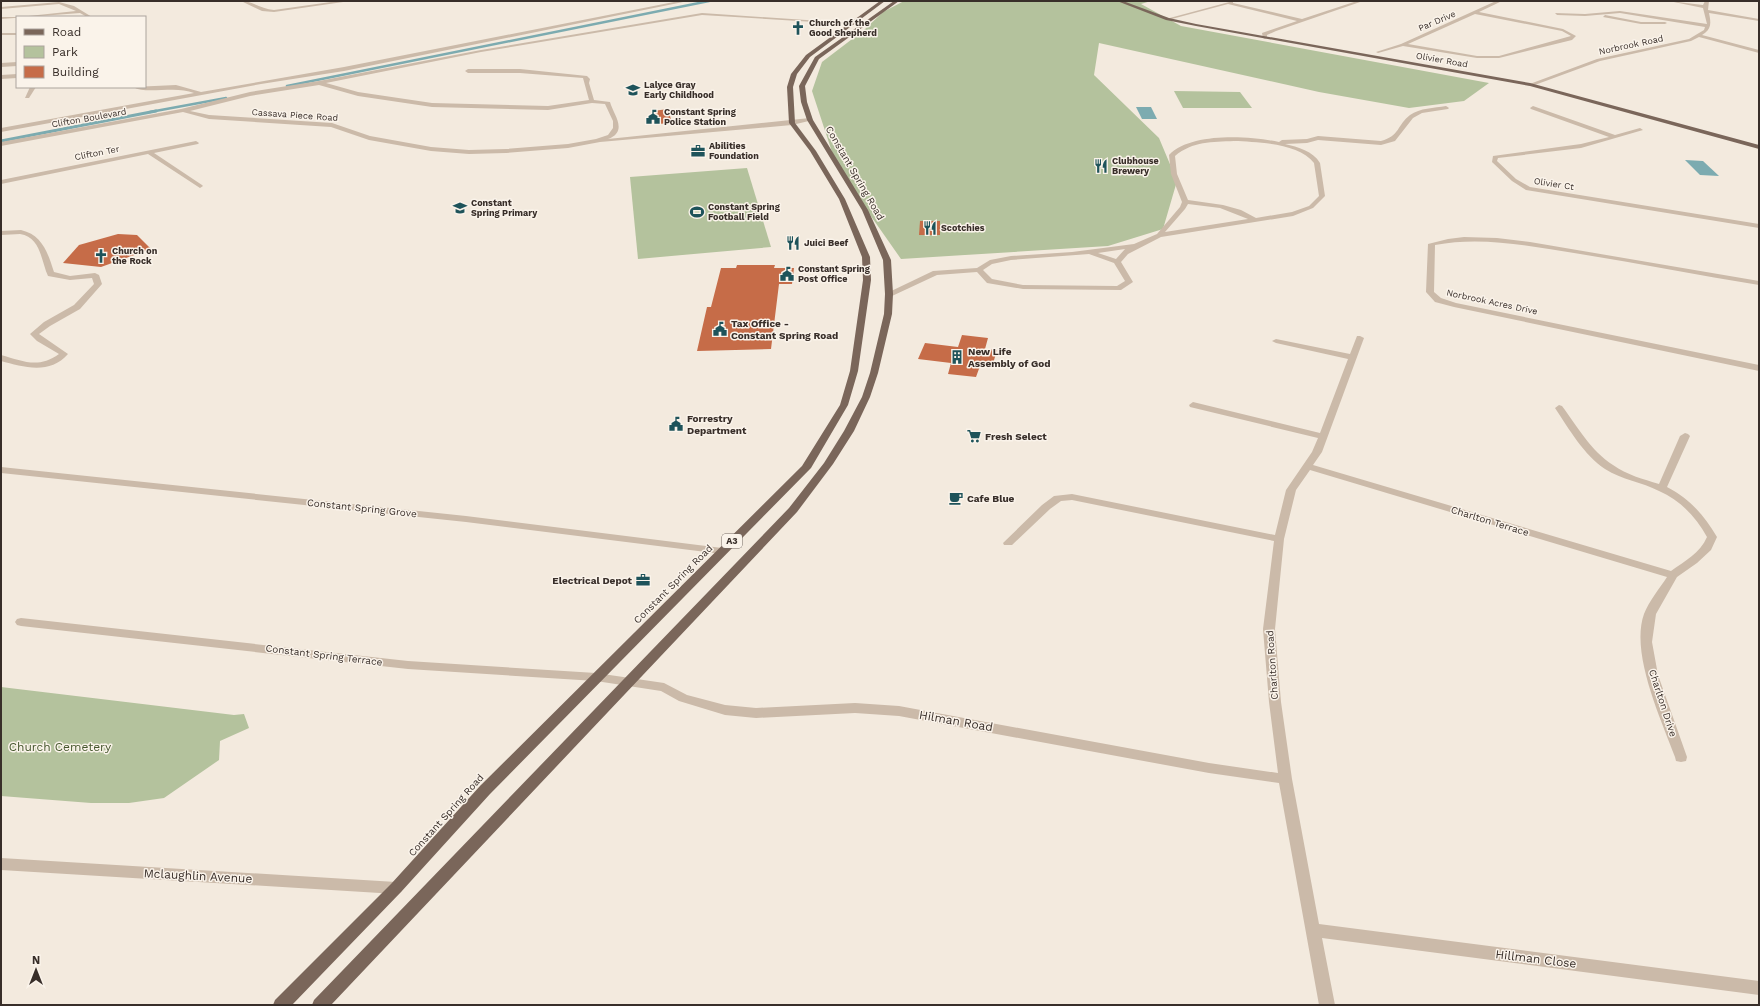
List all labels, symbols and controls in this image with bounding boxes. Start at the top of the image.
street label: Par Drive [1417,9,1457,33]
legend [16,16,146,88]
place label: Church of the Good Shepherd [809,18,877,38]
church icon: Church of the Good Shepherd [790,20,806,36]
text: Road [52,25,81,39]
street label: Norbrook Road [1598,33,1664,57]
text: Park [52,45,78,59]
street label: Olivier Road [1415,51,1469,69]
text: Building [52,65,99,79]
place label: Lalyce Gray Early Childhood [644,80,714,100]
school or university icon: Lalyce Gray Early Childhood [625,82,641,98]
street label: Clifton Boulevard [51,107,127,129]
street label: Cassava Piece Road [251,107,339,123]
place label: Constant Spring Police Station [664,107,737,127]
public building icon: Constant Spring Police Station [645,109,661,125]
street label: Constant Spring Road [824,124,886,222]
place label: Abilities Foundation [709,141,759,161]
office icon: Abilities Foundation [690,143,706,159]
street label: Clifton Ter [74,144,120,162]
place label: Clubhouse Brewery [1112,156,1159,176]
restaurant icon: Clubhouse Brewery [1093,158,1109,174]
street label: Olivier Ct [1533,176,1575,192]
place label: Constant Spring Primary [471,198,538,218]
school or university icon: Constant Spring Primary [452,200,468,216]
place label: Constant Spring Football Field [708,202,781,222]
sports icon: Constant Spring Football Field [689,204,705,220]
restaurant icon: Scotchies [922,220,938,236]
place label: Scotchies [941,223,985,233]
restaurant icon: Juici Beef [785,235,801,251]
place label: Juici Beef [804,238,849,248]
place label: Church on the Rock [112,246,158,266]
church icon: Church on the Rock [93,248,109,264]
place label: Constant Spring Post Office [798,264,871,284]
public building icon: Constant Spring Post Office [779,266,795,282]
street label: Norbrook Acres Drive [1445,287,1539,317]
place label: Tax Office - Constant Spring Road [731,318,838,341]
public building icon: Tax Office - Constant Spring Road [712,321,728,337]
place label: New Life Assembly of God [968,346,1051,369]
building icon: New Life Assembly of God [949,349,965,365]
place label: Forrestry Department [687,413,747,436]
public building icon: Forrestry Department [668,416,684,432]
supermarket icon: Fresh Select [966,428,982,444]
place label: Fresh Select [985,431,1047,442]
cafe icon: Cafe Blue [948,490,964,506]
place label: Cafe Blue [967,493,1015,504]
street label: Constant Spring Grove [307,497,418,519]
street label: Charlton Terrace [1450,504,1531,538]
road number: A3 [722,534,742,548]
street label: Constant Spring Road [631,542,715,626]
office icon: Electrical Depot [635,572,651,588]
place label: Electrical Depot [552,575,633,586]
street label: Charlton Road [1264,630,1280,700]
street label: Constant Spring Terrace [265,642,383,668]
street label: Charlton Drive [1647,668,1679,738]
street label: Hilman Road [918,708,994,734]
park label: Church Cemetery [9,740,112,754]
street label: Constant Spring Road [406,772,486,858]
street label: Mclaughlin Avenue [143,866,253,886]
street label: Hillman Close [1495,947,1577,971]
north arrow [16,950,56,990]
text: N [32,954,40,967]

